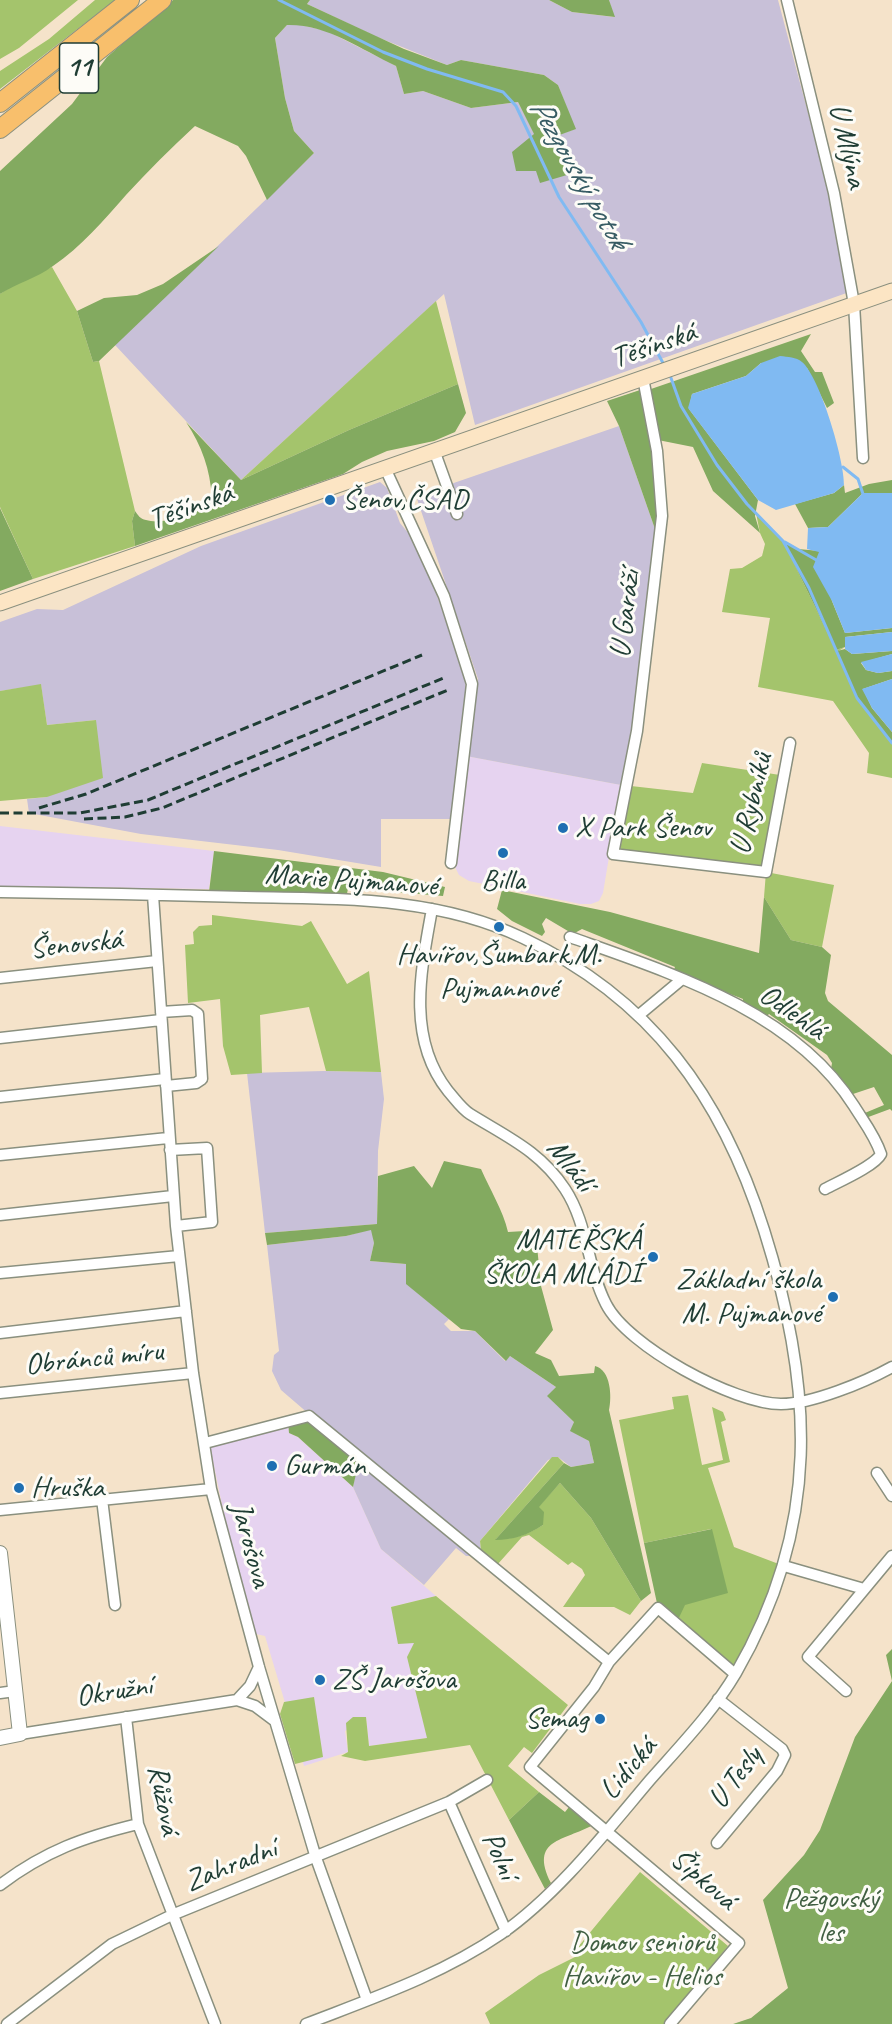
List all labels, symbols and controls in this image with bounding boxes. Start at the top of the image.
road number: 11 [60,43,98,93]
water label: Pezgovský potok [520,92,636,256]
street label: U Mlýna [820,100,874,192]
street label: Těšínská [607,315,701,377]
street label: Těšínská [144,475,238,539]
place label: Šenov,ČSAD [342,482,468,518]
marker: Šenov,ČSAD [323,493,337,507]
street label: U Garáží [603,568,649,660]
street label: U Rybníků [723,750,781,858]
place label: X Park Šenov [575,810,711,846]
marker: X Park Šenov [556,821,570,835]
marker: Billa [496,846,510,860]
street label: Marie Pujmanové [264,857,438,905]
place label: Billa [481,863,525,899]
marker: Havířov,Šumbark,M. Pujmannové [492,920,506,934]
street label: Šenovská [28,922,124,968]
place label: Havířov,Šumbark,M. Pujmannové [396,937,602,1008]
street label: Odlehlá [752,977,832,1049]
street label: Mládí [538,1132,602,1200]
place label: MATEŘSKÁ ŠKOLA MLÁDÍ [483,1222,641,1292]
marker: MATEŘSKÁ ŠKOLA MLÁDÍ [646,1250,660,1264]
place label: Základní škola M. Pujmanové [676,1262,821,1332]
marker: Základní škola M. Pujmanové [826,1290,840,1304]
street label: Obránců míru [23,1334,165,1384]
place label: Gurmán [284,1448,365,1484]
marker: Gurmán [265,1459,279,1473]
place label: Hruška [31,1470,104,1506]
marker: Hruška [12,1481,26,1495]
street label: Jarošova [221,1499,279,1591]
place label: ZŠ Jarošova [332,1662,456,1698]
street label: Okružní [73,1668,155,1716]
marker: ZŠ Jarošova [313,1673,327,1687]
place label: Semag [525,1701,588,1737]
marker: Semag [593,1712,607,1726]
street label: Lidická [592,1730,666,1808]
street label: U Tesly [701,1740,771,1816]
street label: Růžová [139,1762,187,1838]
street label: Polní [473,1827,525,1885]
street label: Zahradní [180,1831,282,1901]
street label: Šípková [662,1841,744,1919]
park label: Pežgovský les [783,1881,879,1952]
park label: Domov seniorů Havířov - Helios [562,1925,722,1996]

